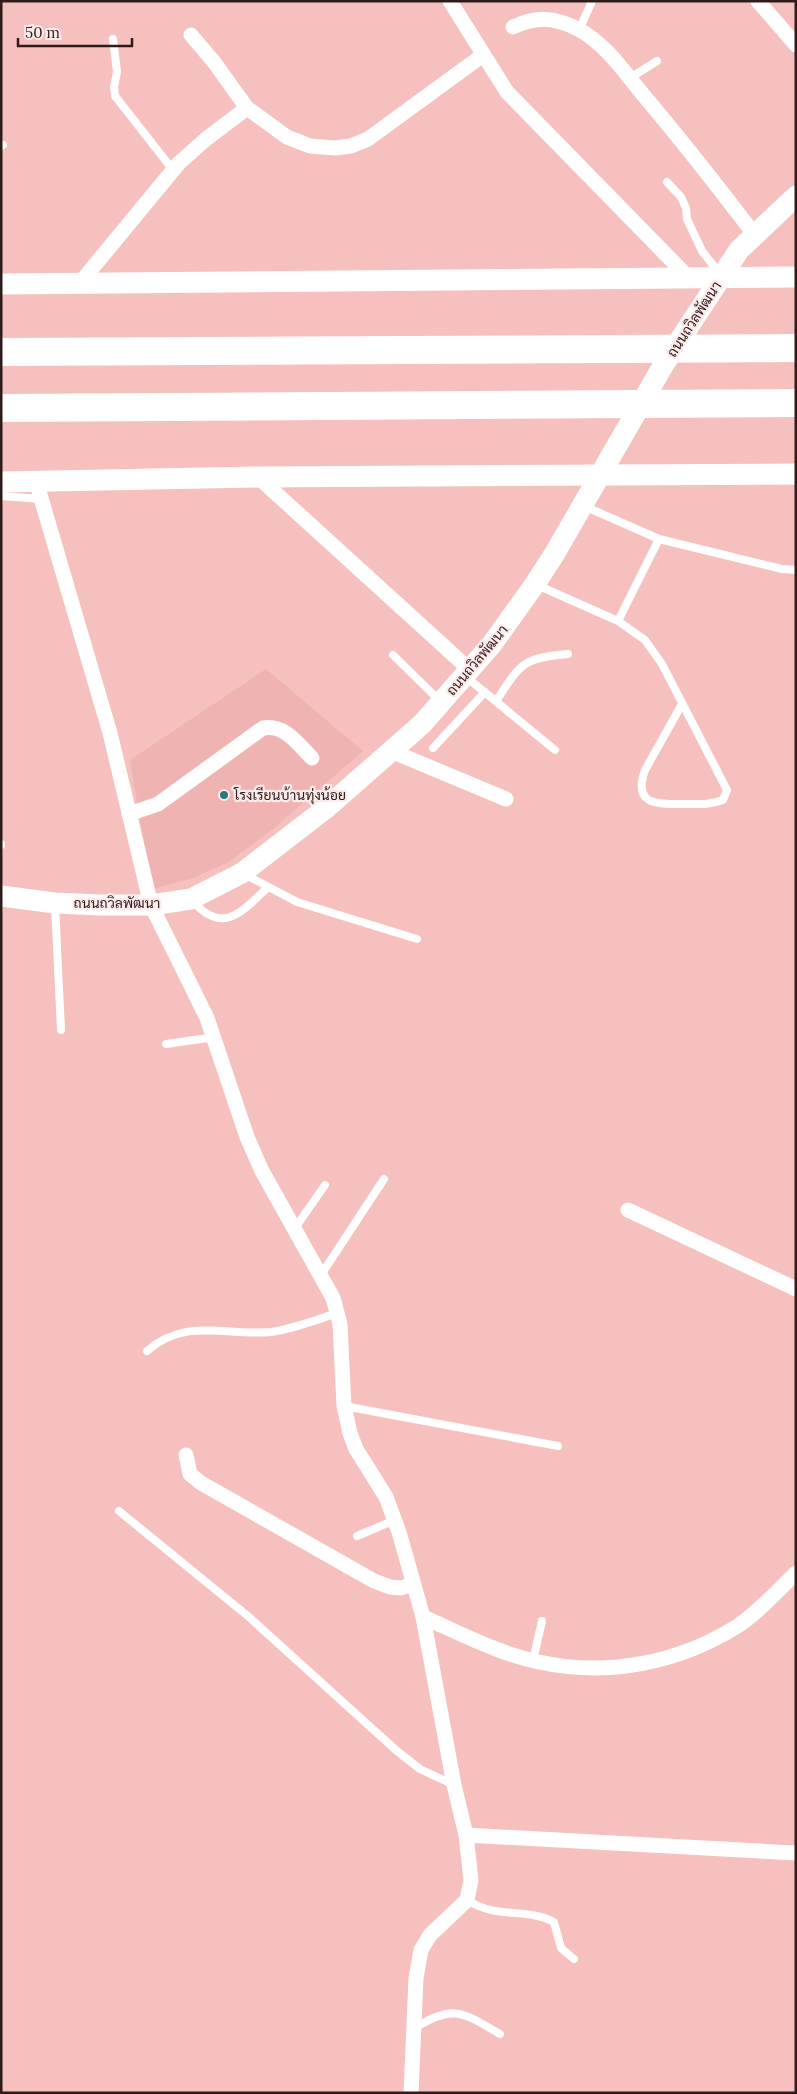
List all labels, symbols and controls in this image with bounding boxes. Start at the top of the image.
scale bar [18,15,131,47]
text: 50 m [25,23,60,42]
street label: ถนนถวิลพัฒนา [663,278,725,360]
street label: ถนนถวิลพัฒนา [442,621,512,699]
place label: โรงเรียนบ้านทุ่งน้อย [233,786,346,805]
marker: โรงเรียนบ้านทุ่งน้อย [218,789,230,801]
street label: ถนนถวิลพัฒนา [74,894,160,912]

